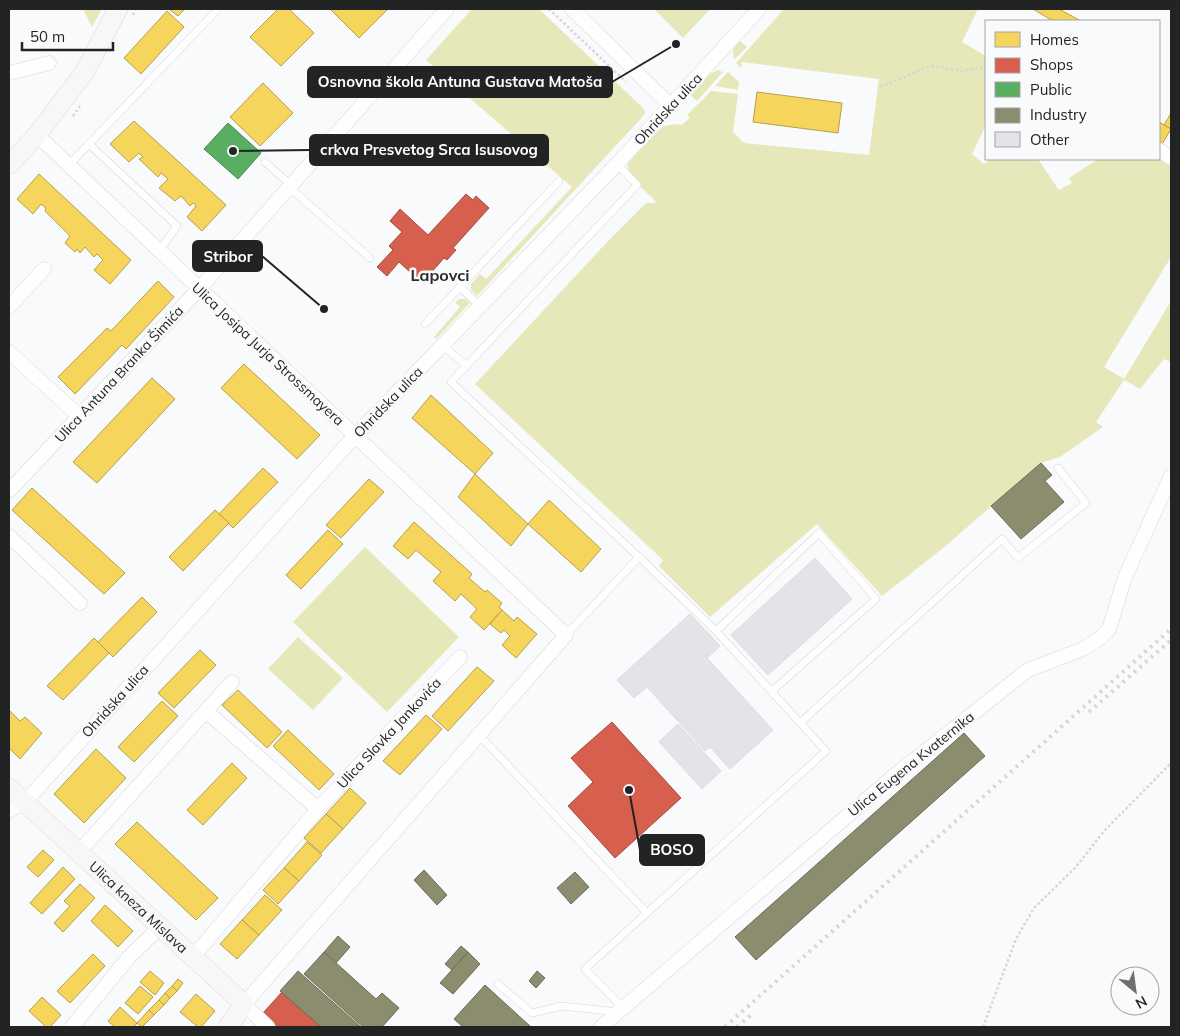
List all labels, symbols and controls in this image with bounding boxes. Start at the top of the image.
scale bar [22,20,114,52]
legend [985,20,1160,160]
text: 50 m [30,27,65,46]
text: Homes [1030,30,1079,49]
text: Shops [1030,55,1073,74]
callout: Osnovna škola Antuna Gustava Matoša [308,67,612,97]
street label: Ohridska ulica [630,69,706,149]
text: Osnovna škola Antuna Gustava Matoša [318,72,602,91]
text: Public [1030,80,1072,99]
text: Industry [1030,105,1087,124]
text: Other [1030,130,1070,149]
callout: crkva Presvetog Srca Isusovog [310,135,548,165]
text: crkva Presvetog Srca Isusovog [320,140,538,159]
callout: Stribor [193,241,262,271]
text: Stribor [203,247,253,266]
district label: Lapovci [411,265,469,285]
street label: Ulica Josipa Jurja Strossmayera [188,279,348,429]
street label: Ulica Antuna Branka Šimića [51,302,187,446]
street label: Ohridska ulica [350,363,426,441]
street label: Ohridska ulica [78,661,152,741]
street label: Ulica Slavka Jankovića [333,674,445,792]
street label: Ulica Eugena Kvaternika [844,708,978,820]
callout: BOSO [640,835,704,865]
text: BOSO [650,840,694,859]
street label: Ulica kneza Mislava [85,857,192,957]
north arrow [1110,966,1160,1016]
text: N [1132,992,1150,1013]

